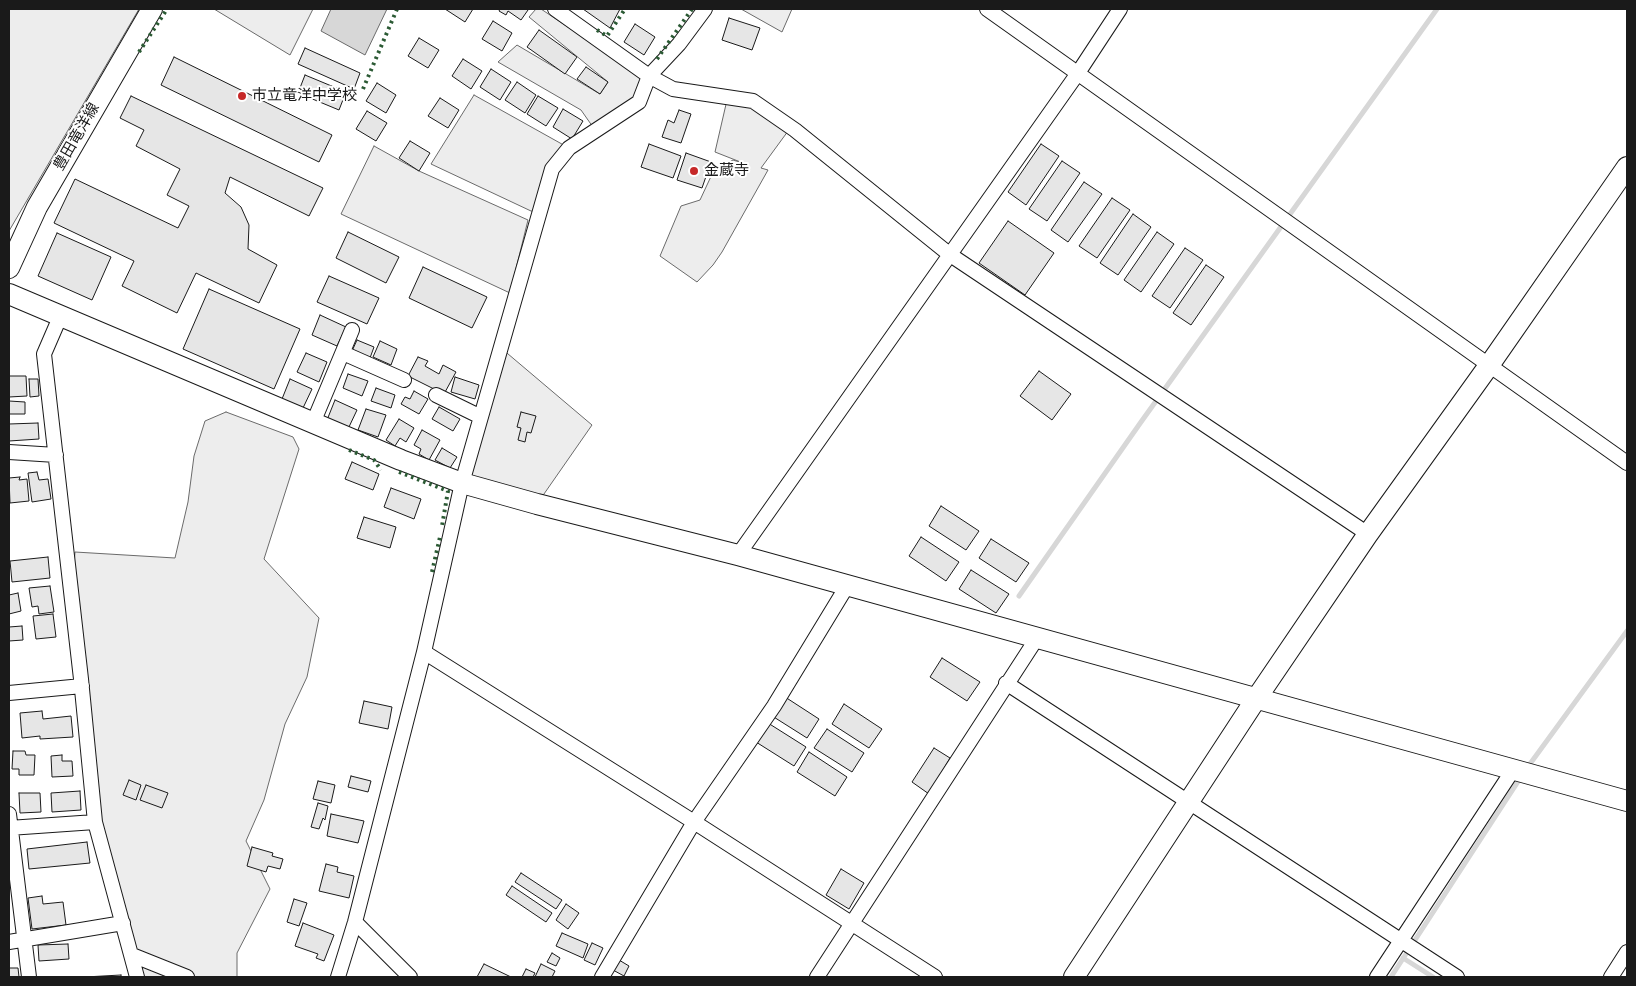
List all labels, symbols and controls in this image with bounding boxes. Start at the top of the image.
place label: 市立竜洋中学校 [252,87,357,105]
marker: 市立竜洋中学校 [236,90,248,102]
street label: 豊田竜洋線 [50,100,104,174]
place label: 金蔵寺 [704,162,749,180]
marker: 金蔵寺 [688,165,700,177]

